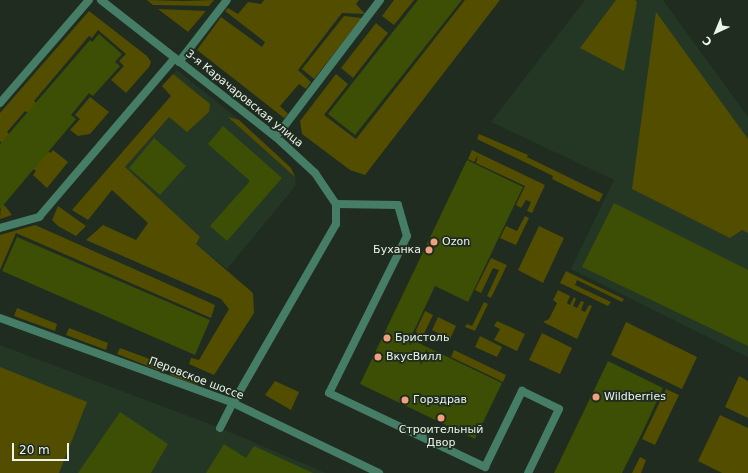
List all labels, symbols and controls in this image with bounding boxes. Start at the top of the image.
north arrow [696,12,736,52]
text: С [700,34,715,48]
street label: 3-я Карачаровская улица [183,48,305,150]
place label: Ozon [442,235,470,249]
marker: Ozon [429,237,439,247]
place label: Буханка [373,243,421,257]
marker: Буханка [424,245,434,255]
place label: Бристоль [395,331,449,345]
marker: Бристоль [382,333,392,343]
place label: ВкусВилл [386,350,442,364]
marker: ВкусВилл [373,352,383,362]
street label: Перовское шоссе [147,355,245,403]
place label: Wildberries [604,390,666,404]
marker: Wildberries [591,392,601,402]
place label: Горздрав [413,393,467,407]
marker: Горздрав [400,395,410,405]
marker: Строительный Двор [436,413,446,423]
place label: Строительный Двор [399,424,483,450]
scale bar [14,435,71,461]
text: 20 m [19,443,50,457]

